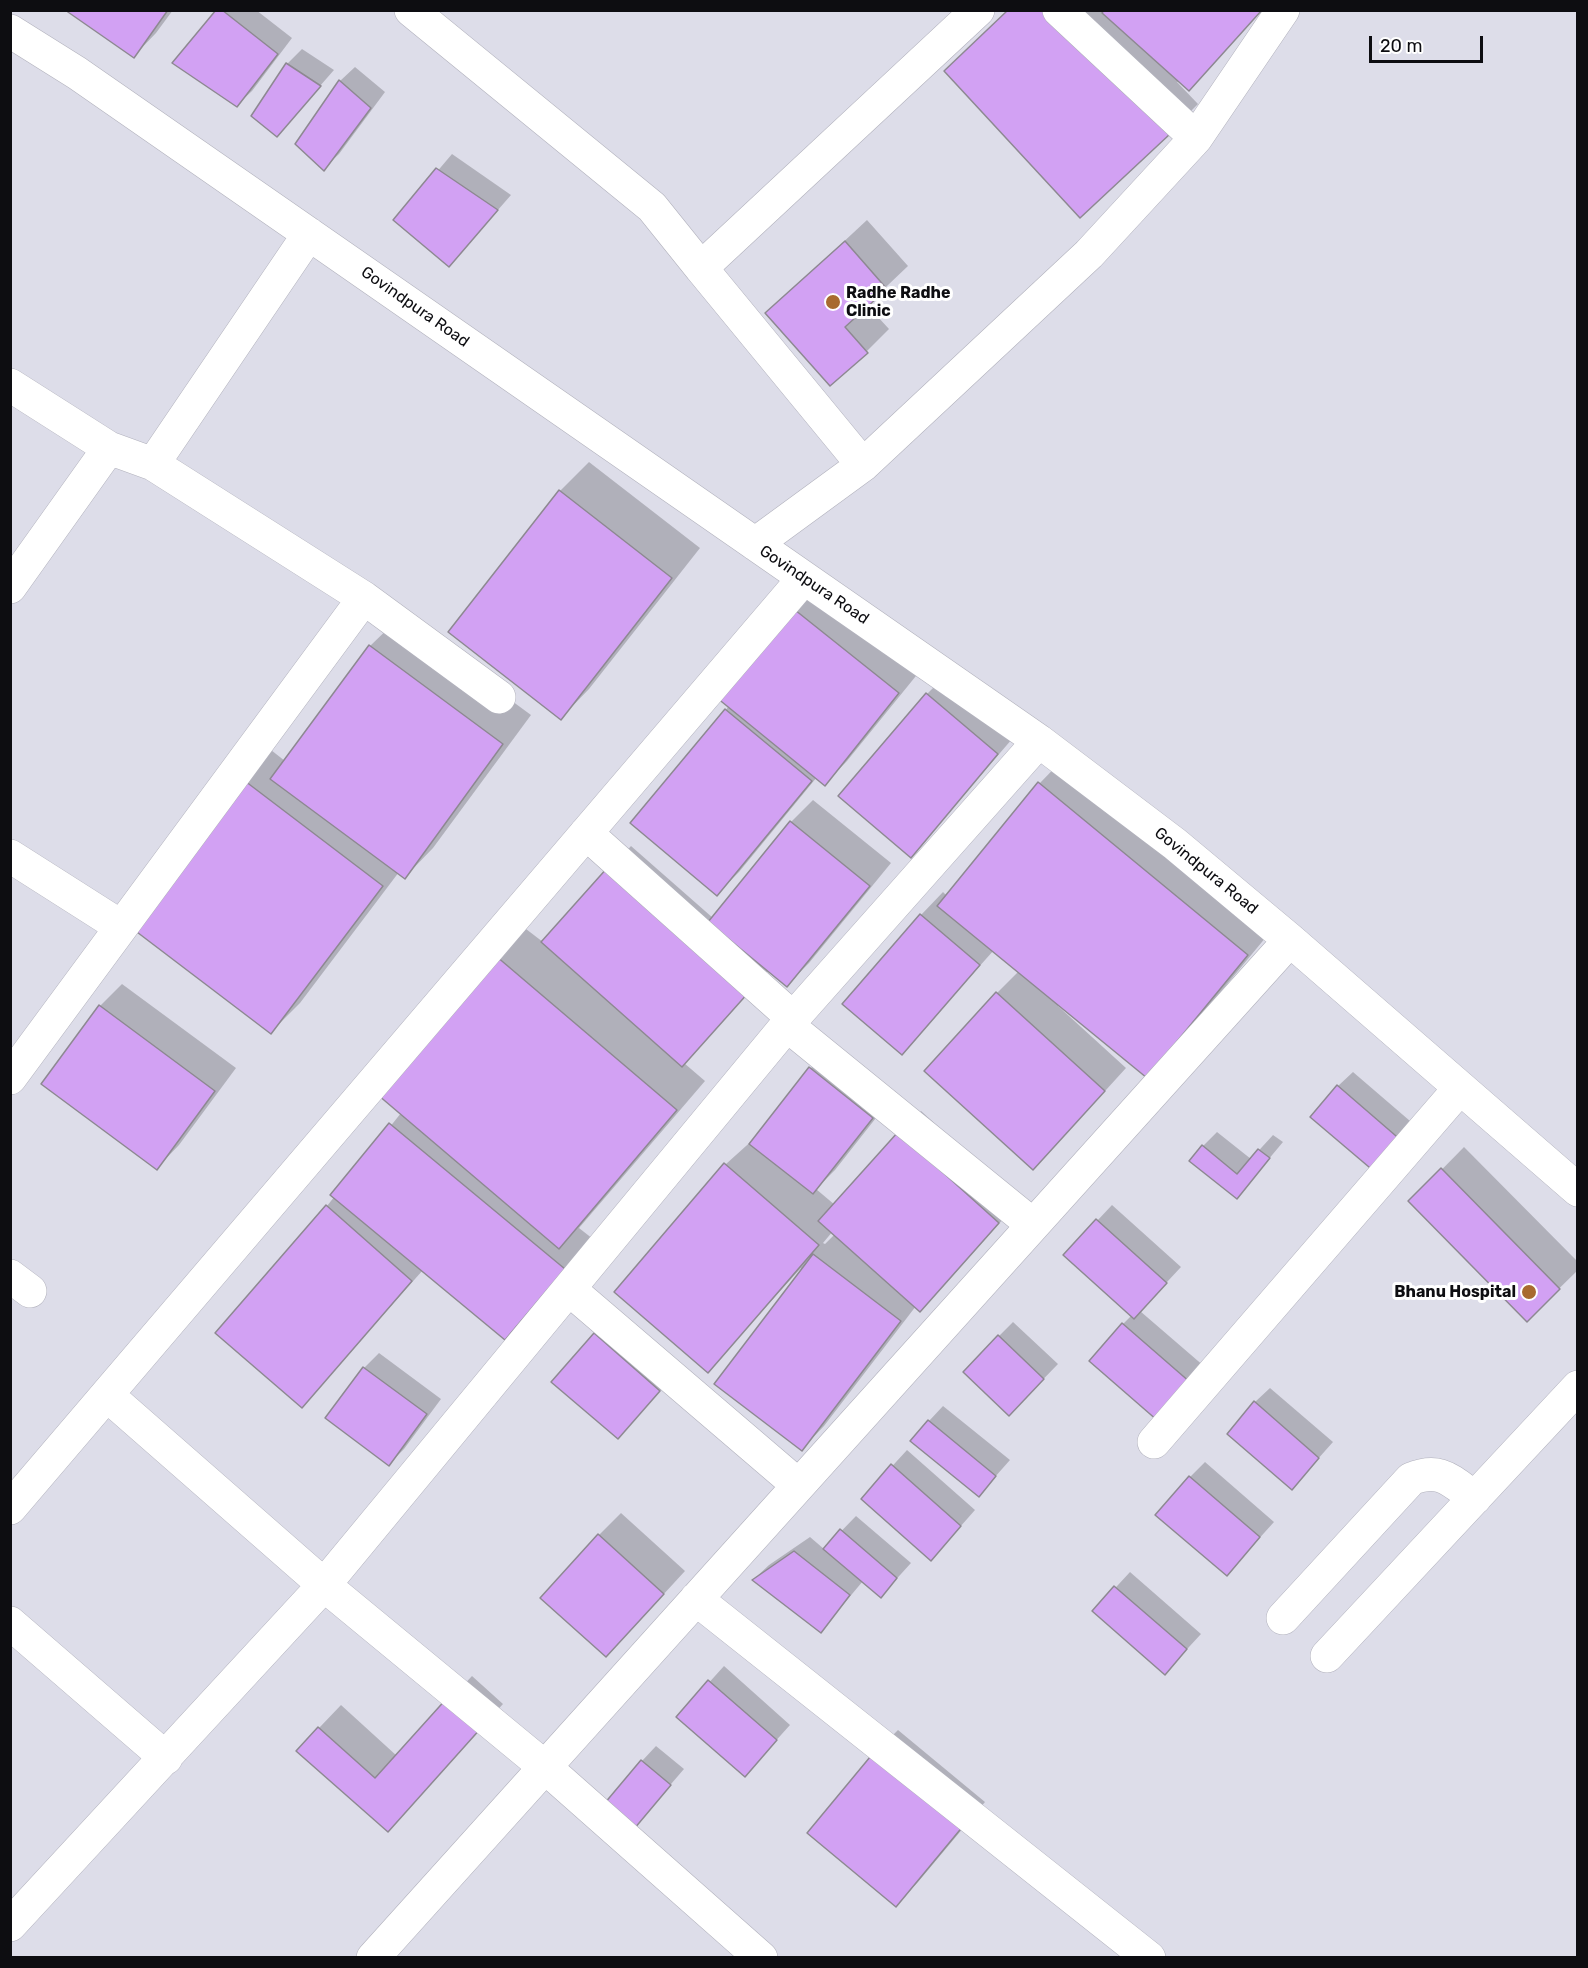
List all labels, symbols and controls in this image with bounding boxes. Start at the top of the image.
scale bar [1372,24,1486,62]
text: 20 m [1380,35,1422,57]
street label: Govindpura Road [357,263,473,351]
place label: Radhe Radhe Clinic [846,283,950,321]
marker: Radhe Radhe Clinic [824,293,842,311]
street label: Govindpura Road [756,541,872,629]
street label: Govindpura Road [1150,823,1262,919]
place label: Bhanu Hospital [1394,1282,1516,1302]
marker: Bhanu Hospital [1520,1283,1538,1301]

